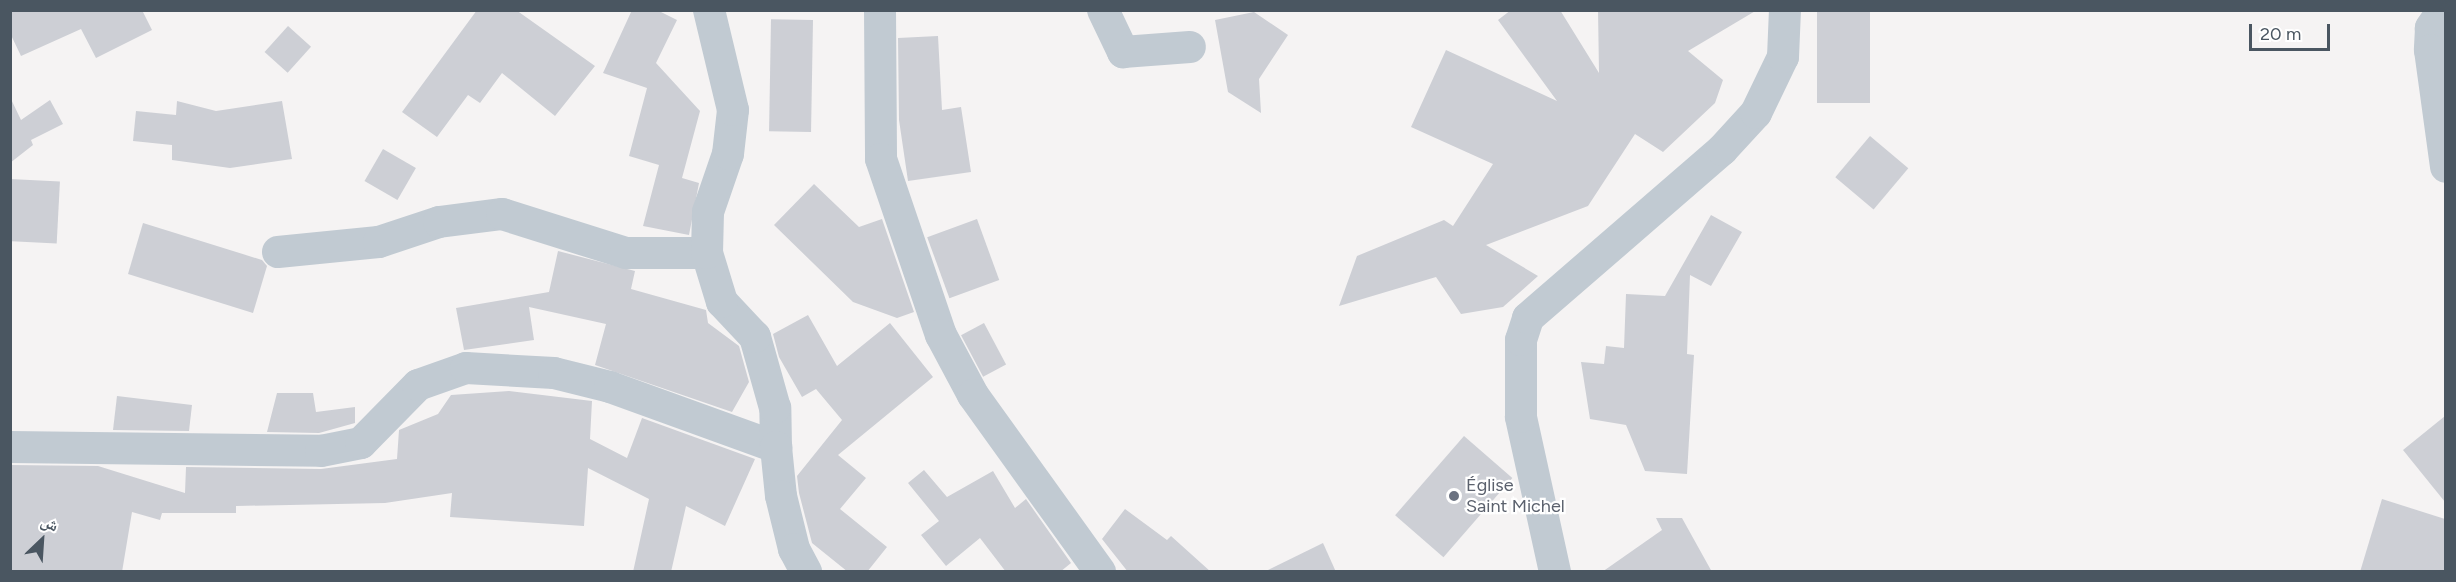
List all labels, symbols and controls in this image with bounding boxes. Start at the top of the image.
scale bar [2252,12,2333,50]
text: 20 m [2260,23,2301,45]
place label: Église Saint Michel [1466,475,1565,518]
marker: Église Saint Michel [1447,489,1461,503]
north arrow [12,510,72,570]
text: ش [38,511,62,535]

